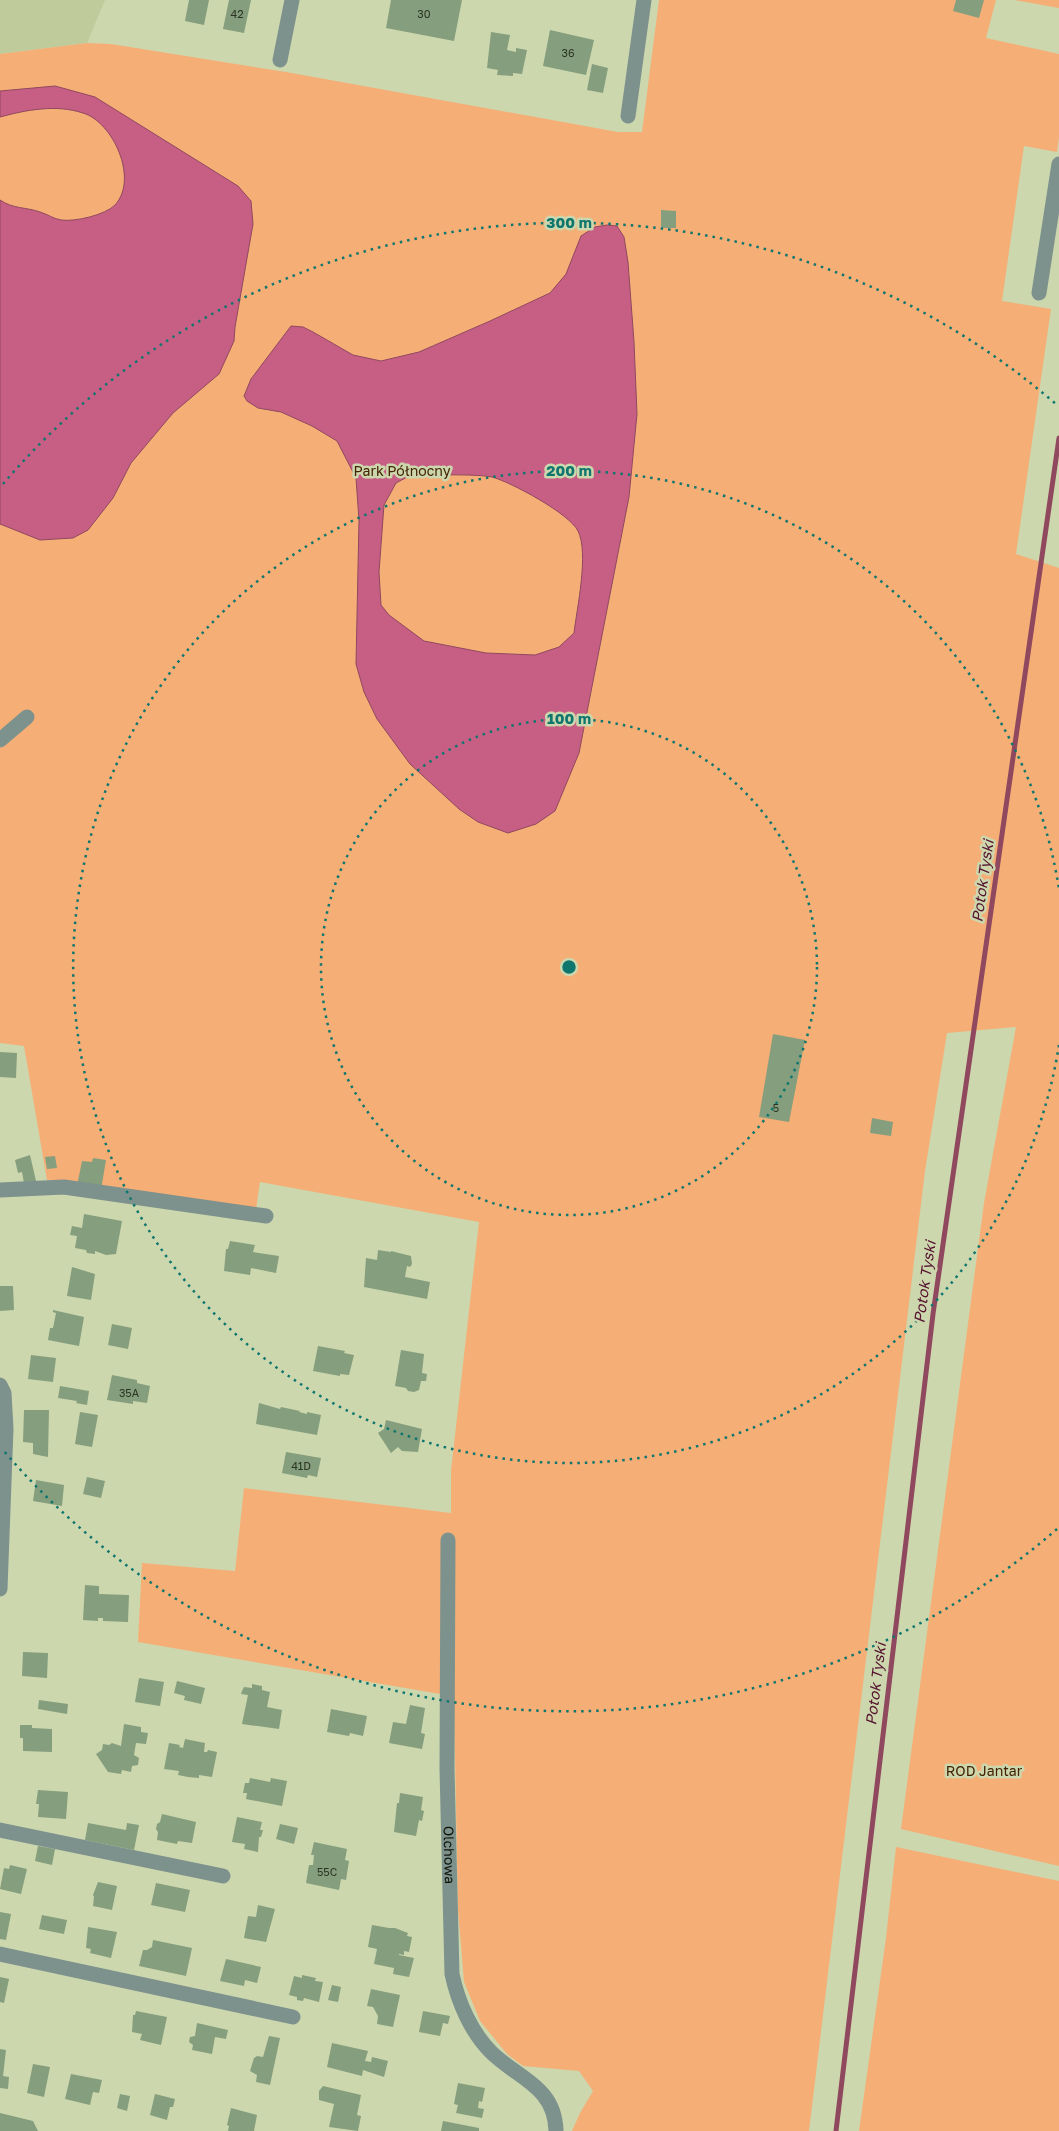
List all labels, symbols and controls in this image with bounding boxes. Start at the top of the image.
house number: 42 [230,7,244,20]
house number: 30 [417,7,431,20]
house number: 36 [561,46,575,59]
text: 300 m [546,213,592,231]
text: 200 m [546,461,592,479]
park label: Park Północny [354,462,451,479]
text: 100 m [547,709,591,727]
water label: Potok Tyski [967,837,998,923]
centre of rings [560,958,578,976]
house number: 5 [773,1101,779,1114]
water label: Potok Tyski [909,1238,940,1324]
house number: 35A [119,1386,140,1399]
house number: 41D [291,1459,311,1472]
water label: Potok Tyski [861,1640,890,1726]
park label: ROD Jantar [946,1762,1023,1779]
street label: Olchowa [440,1826,459,1884]
house number: 55C [317,1865,337,1878]

